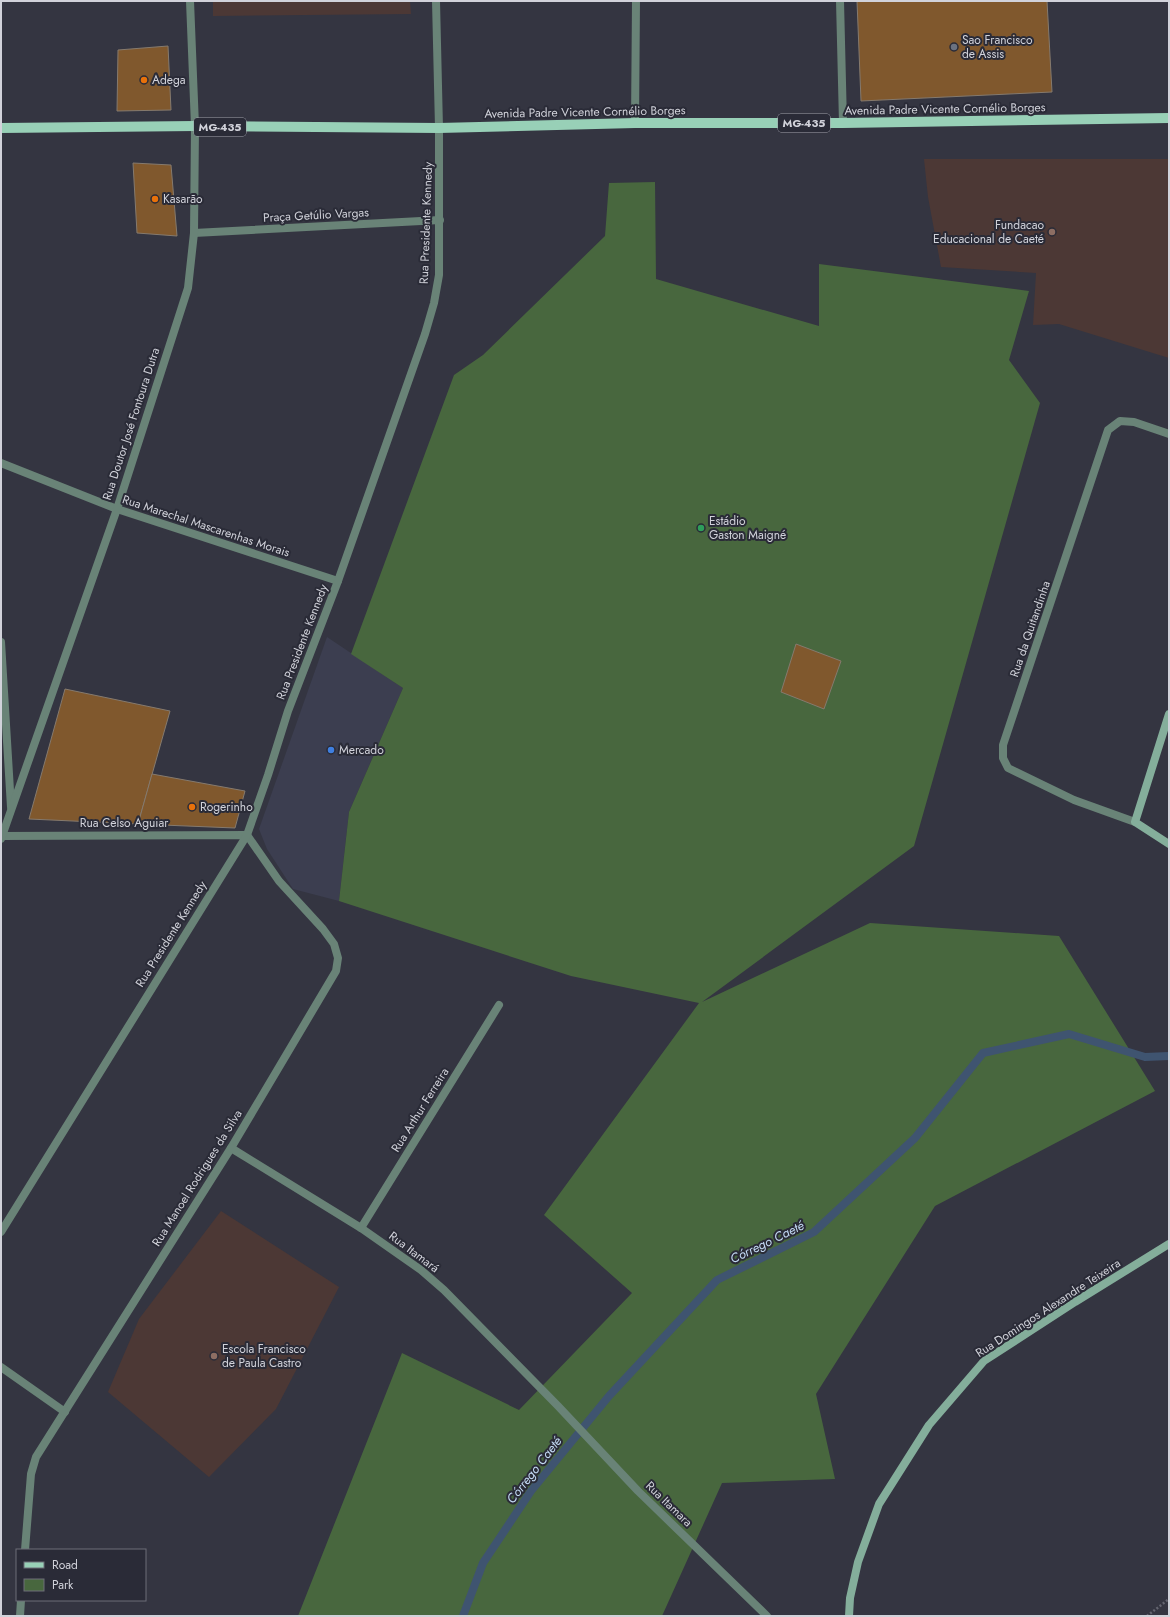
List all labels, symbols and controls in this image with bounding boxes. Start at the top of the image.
place label: Sao Francisco de Assis [962,31,1033,63]
marker: Sao Francisco de Assis [949,42,959,52]
place label: Adega [152,71,186,89]
marker: Adega [139,75,149,85]
street label: Avenida Padre Vicente Cornélio Borges [844,98,1046,120]
street label: Avenida Padre Vicente Cornélio Borges [484,101,686,123]
road number: MG-435 [778,114,830,132]
road number: MG-435 [194,118,246,136]
street label: Rua Presidente Kennedy [415,161,437,284]
place label: Kasarão [163,190,203,208]
marker: Kasarão [150,194,160,204]
street label: Praça Getúlio Vargas [263,203,370,227]
place label: Fundacao Educacional de Caeté [933,216,1044,248]
marker: Fundacao Educacional de Caeté [1047,227,1057,237]
street label: Rua Doutor José Fontoura Dutra [98,345,164,503]
street label: Rua Marechal Mascarenhas Morais [120,490,292,562]
place label: Estádio Gaston Maigné [709,512,786,544]
marker: Estádio Gaston Maigné [696,523,706,533]
street label: Rua da Quitandinha [1005,578,1055,680]
street label: Rua Presidente Kennedy [272,581,333,702]
place label: Mercado [339,741,384,759]
marker: Mercado [326,745,336,755]
place label: Rogerinho [200,798,253,816]
marker: Rogerinho [187,802,197,812]
street label: Rua Celso Aguiar [80,814,169,832]
street label: Rua Presidente Kennedy [131,877,211,991]
street label: Rua Arthur Ferreira [387,1064,453,1156]
street label: Rua Manoel Rodrigues da Silva [147,1106,247,1250]
water label: Córrego Caeté [727,1216,808,1268]
street label: Rua Itamará [385,1227,443,1277]
street label: Rua Domingos Alexandre Teixeira [972,1254,1124,1362]
place label: Escola Francisco de Paula Castro [222,1340,306,1372]
marker: Escola Francisco de Paula Castro [209,1351,219,1361]
water label: Córrego Caeté [502,1432,567,1508]
street label: Rua Itamara [642,1477,697,1531]
legend [16,1549,146,1601]
text: Road [52,1556,78,1574]
text: Park [52,1576,74,1594]

